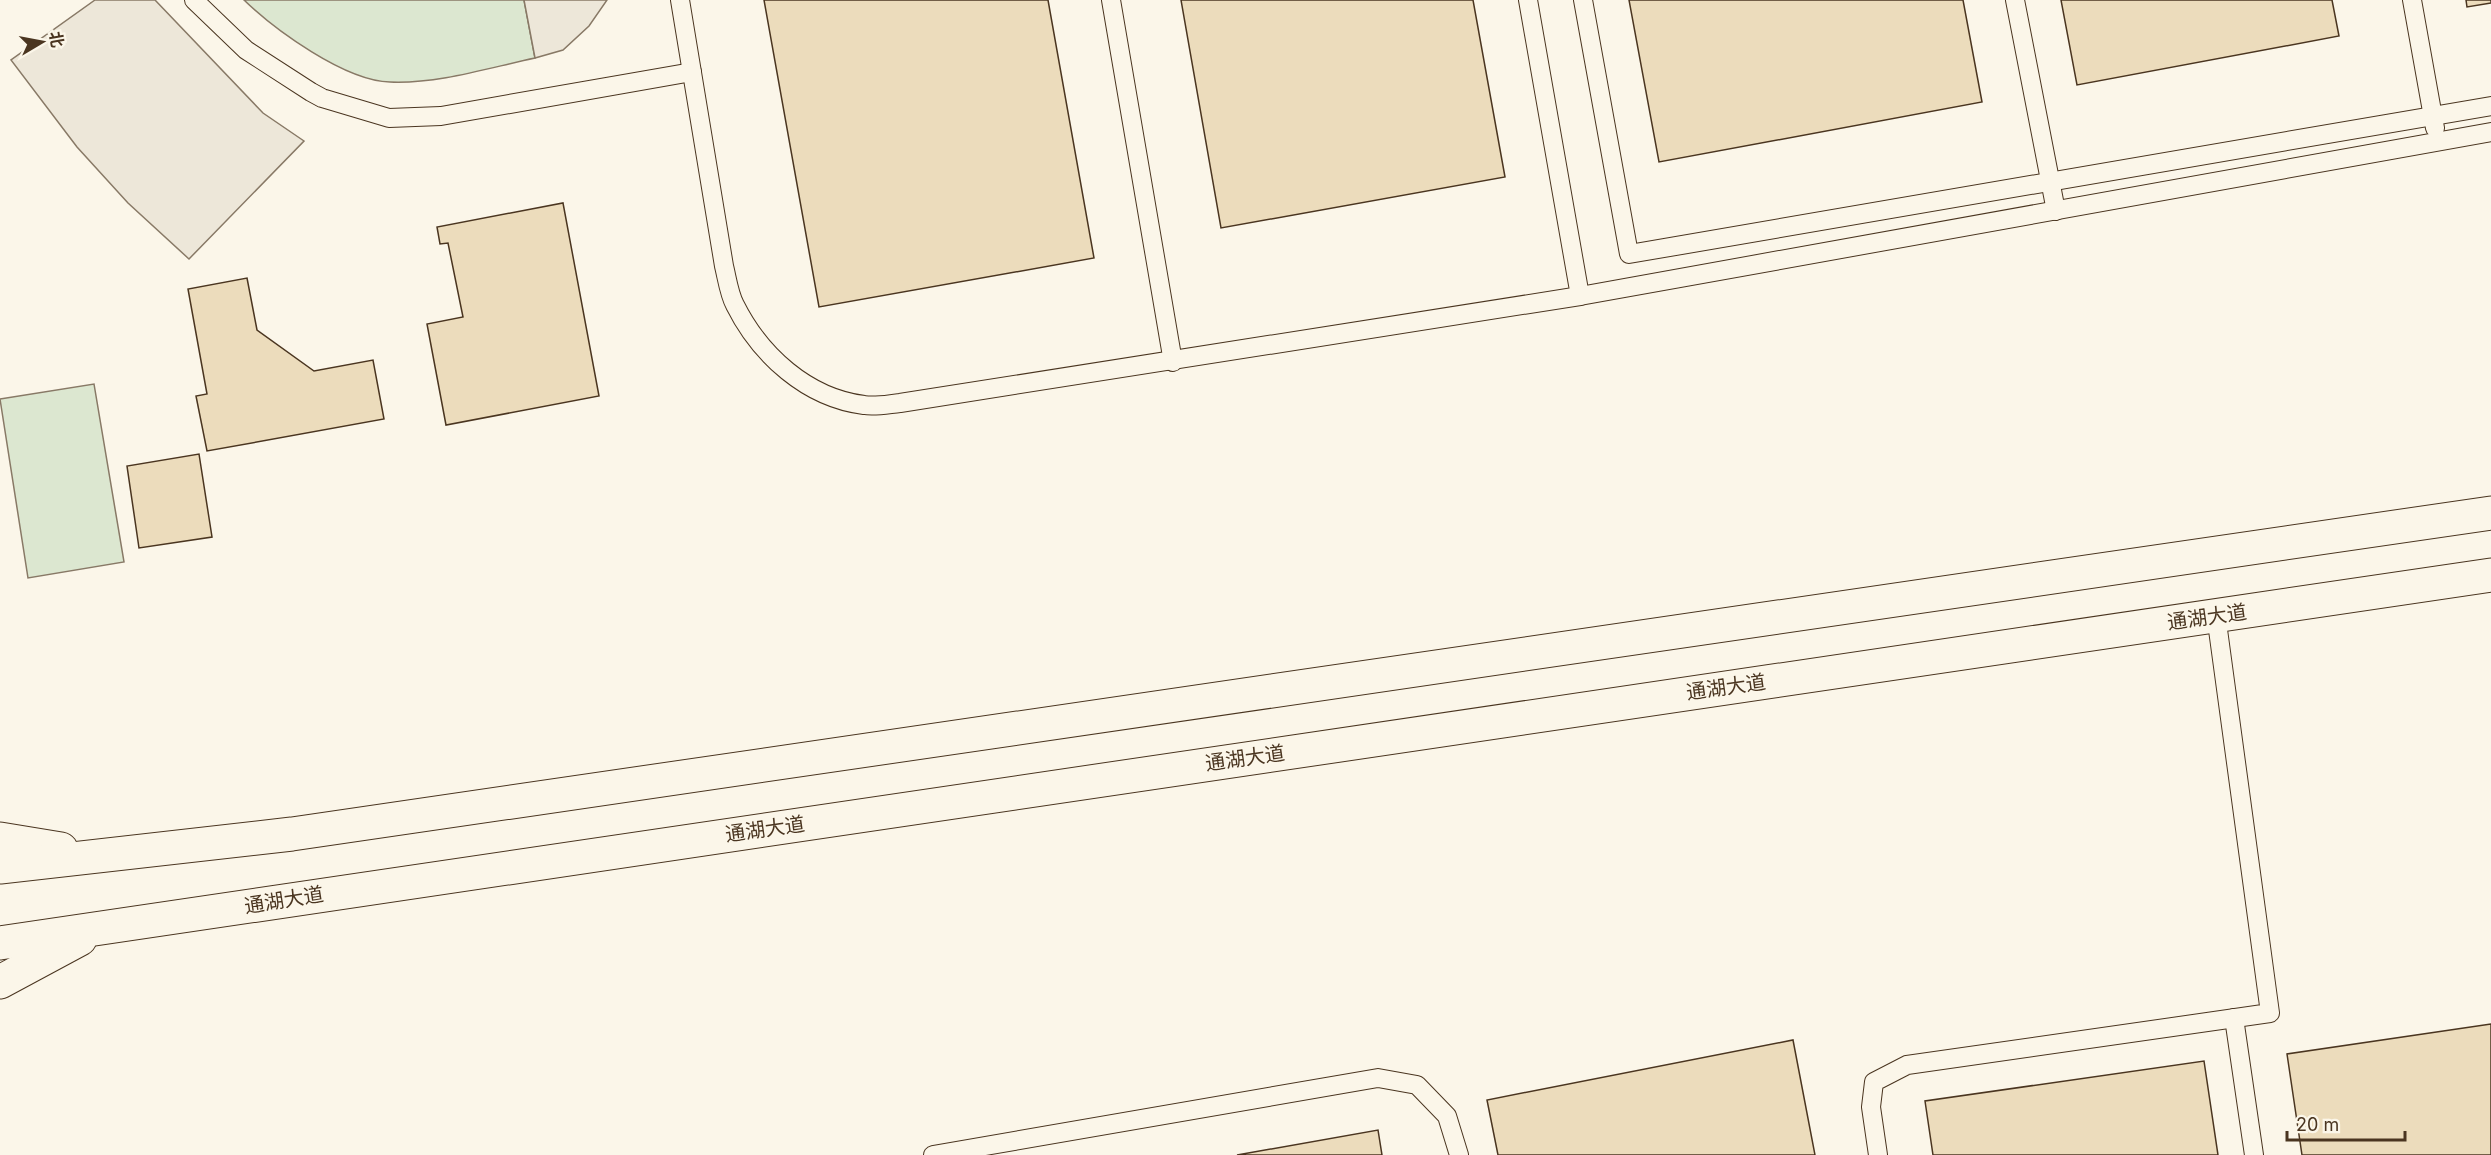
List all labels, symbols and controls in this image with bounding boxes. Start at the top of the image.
north arrow [12,12,72,72]
text: 北 [46,30,68,49]
street label: 通湖大道 [2166,600,2248,634]
street label: 通湖大道 [1685,670,1767,704]
street label: 通湖大道 [1204,741,1286,775]
street label: 通湖大道 [724,812,806,846]
street label: 通湖大道 [243,882,325,918]
scale bar [2287,1104,2406,1142]
text: 20 m [2296,1114,2339,1135]

